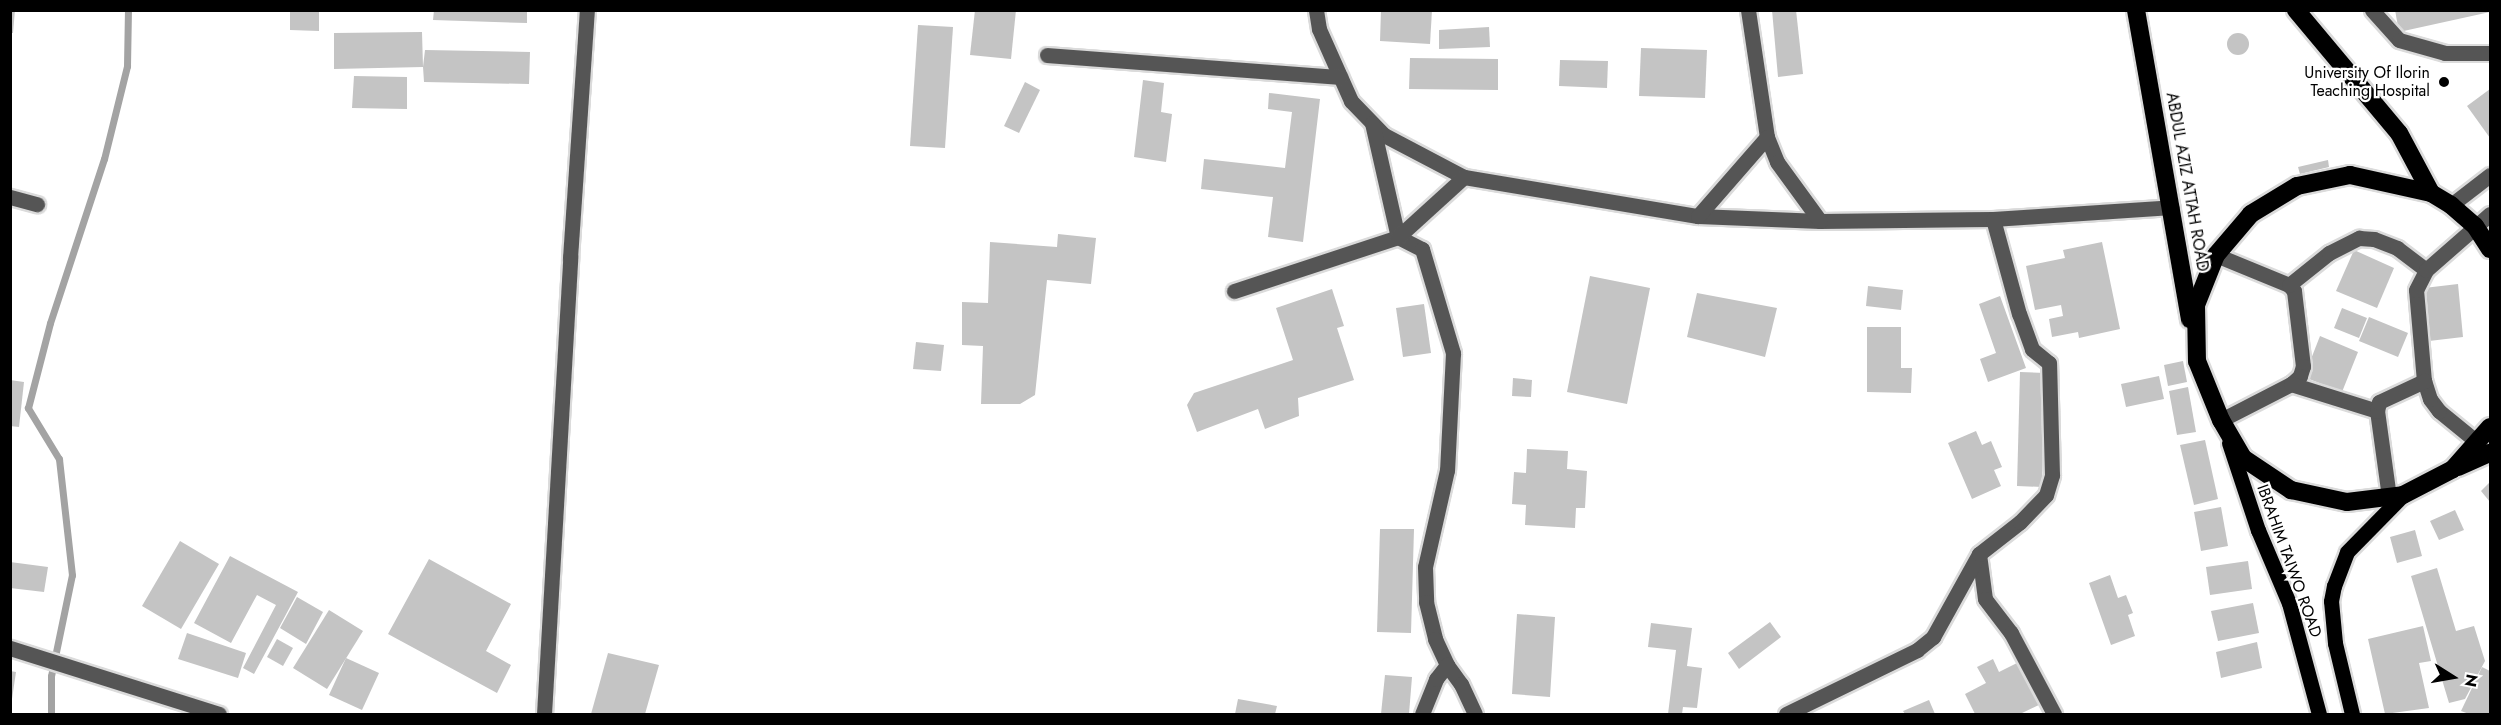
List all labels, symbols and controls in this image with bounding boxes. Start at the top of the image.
place label: University Of Ilorin Teaching Hospital [2304,63,2430,101]
marker: University Of Ilorin Teaching Hospital [2435,73,2453,91]
street label: ABDUL AZIZ ATTAH ROAD [2162,91,2212,273]
street label: IBRAHIM TAIWO ROAD [2252,482,2326,640]
north arrow [2423,647,2483,707]
text: N [2459,672,2484,689]

